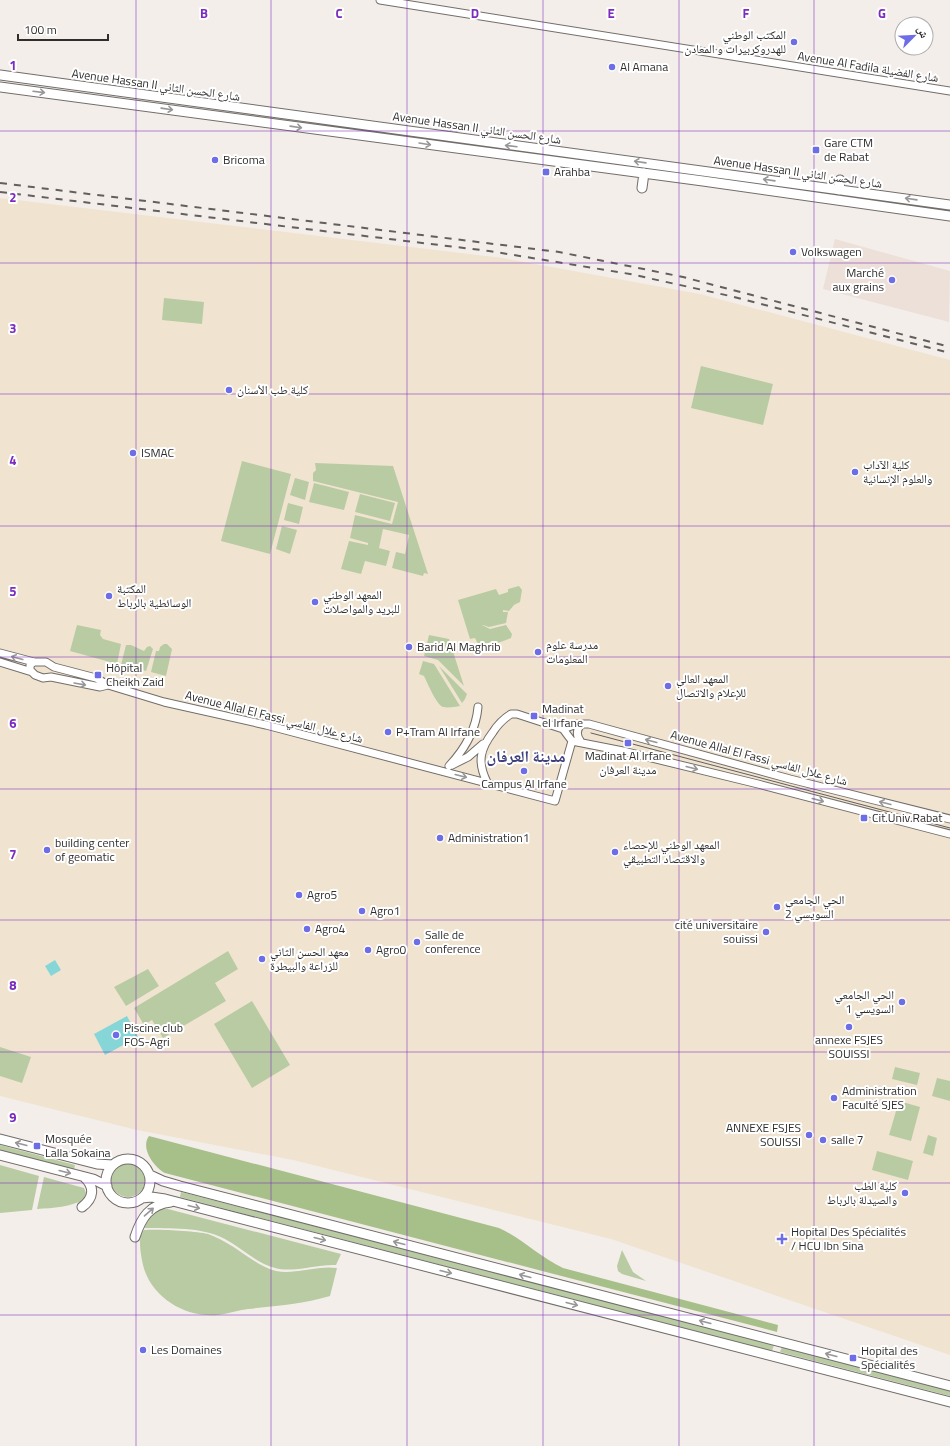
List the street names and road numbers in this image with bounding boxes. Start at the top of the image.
street label: Avenue Al Fadila شارع الفضيلة [796,46,940,87]
street label: Avenue Hassan II شارع الحسن الثاني [70,63,242,107]
street label: Avenue Hassan II شارع الحسن الثاني [391,106,563,150]
street label: Avenue Hassan II شارع الحسن الثاني [712,150,884,194]
street label: Avenue Allal El Fassi شارع علال الفاسي [183,685,365,749]
street label: Avenue Allal El Fassi شارع علال الفاسي [668,725,850,791]

